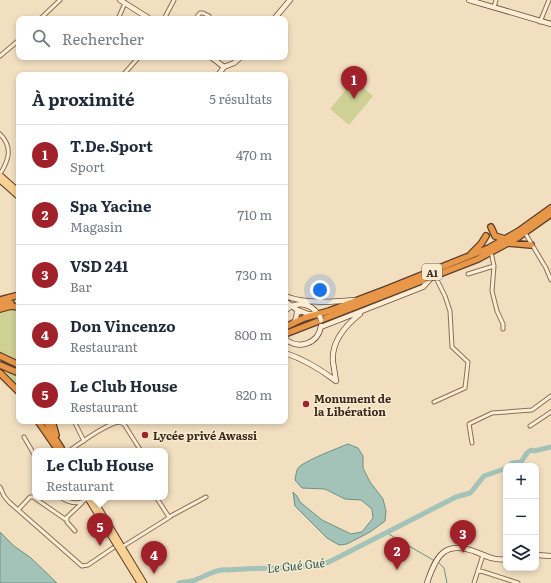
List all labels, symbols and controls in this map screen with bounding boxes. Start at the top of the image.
search box [16,16,288,60]
icon: search [30,27,52,49]
text: Rechercher [62,27,144,50]
pin: 1 [341,66,367,99]
text: À proximité [32,86,135,111]
text: 5 résultats [209,89,272,108]
text: T.De.Sport [70,134,153,157]
text: 1 [42,145,48,164]
text: 470 m [236,145,272,164]
text: Sport [70,157,105,176]
text: Spa Yacine [70,194,151,217]
text: 2 [42,205,48,224]
text: 710 m [237,205,272,224]
text: Magasin [70,217,123,236]
text: VSD 241 [70,254,128,277]
road number: A1 [422,264,442,280]
text: 3 [41,265,49,284]
text: 730 m [236,265,272,284]
text: Bar [70,277,92,296]
your location [310,280,330,300]
text: Don Vincenzo [70,314,176,337]
text: 4 [41,325,49,344]
text: 800 m [235,325,272,344]
text: Restaurant [70,337,138,356]
text: Le Club House [70,374,178,397]
text: 5 [41,385,49,404]
text: 820 m [236,385,272,404]
place label: Monument de la Libération [314,390,391,419]
text: Restaurant [70,397,138,416]
marker: Monument de la Libération [301,399,311,409]
place label: Lycée privé Awassi [153,427,257,443]
marker: Lycée privé Awassi [140,430,150,440]
popup [32,448,168,500]
text: Le Club House [46,453,154,476]
map controls [503,463,539,571]
button: + [503,463,539,499]
text: Restaurant [46,476,114,495]
button: − [503,499,539,535]
pin: 5 [87,513,113,546]
pin: 3 [450,520,476,553]
button: layers [503,535,539,571]
pin: 2 [384,537,410,570]
pin: 4 [141,541,167,574]
water label: Le Gué Gué [266,553,326,577]

